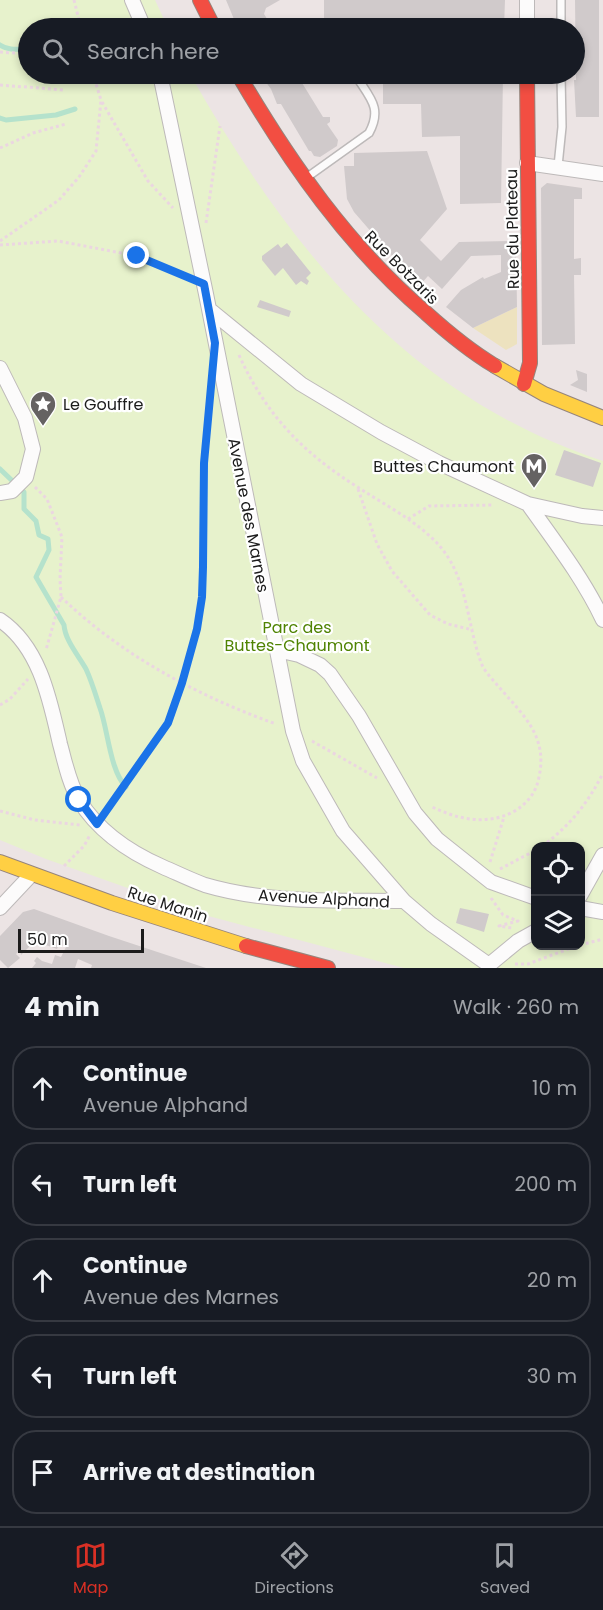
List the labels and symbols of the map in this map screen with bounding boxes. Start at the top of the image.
street label: Rue du Plateau [500,169,525,289]
street label: Rue Botzaris [359,225,444,310]
route end [123,242,149,268]
place icon: Le Gouffre [28,389,58,427]
place label: Le Gouffre [63,393,144,416]
street label: Avenue des Marnes [222,436,275,594]
metro station icon: Buttes Chaumont [519,451,549,489]
place label: Buttes Chaumont [373,455,514,478]
park label: Parc des Buttes-Chaumont [224,616,370,657]
route start [65,786,91,812]
street label: Rue Manin [125,881,211,928]
street label: Avenue Alphand [257,884,390,913]
scale bar [18,926,144,953]

